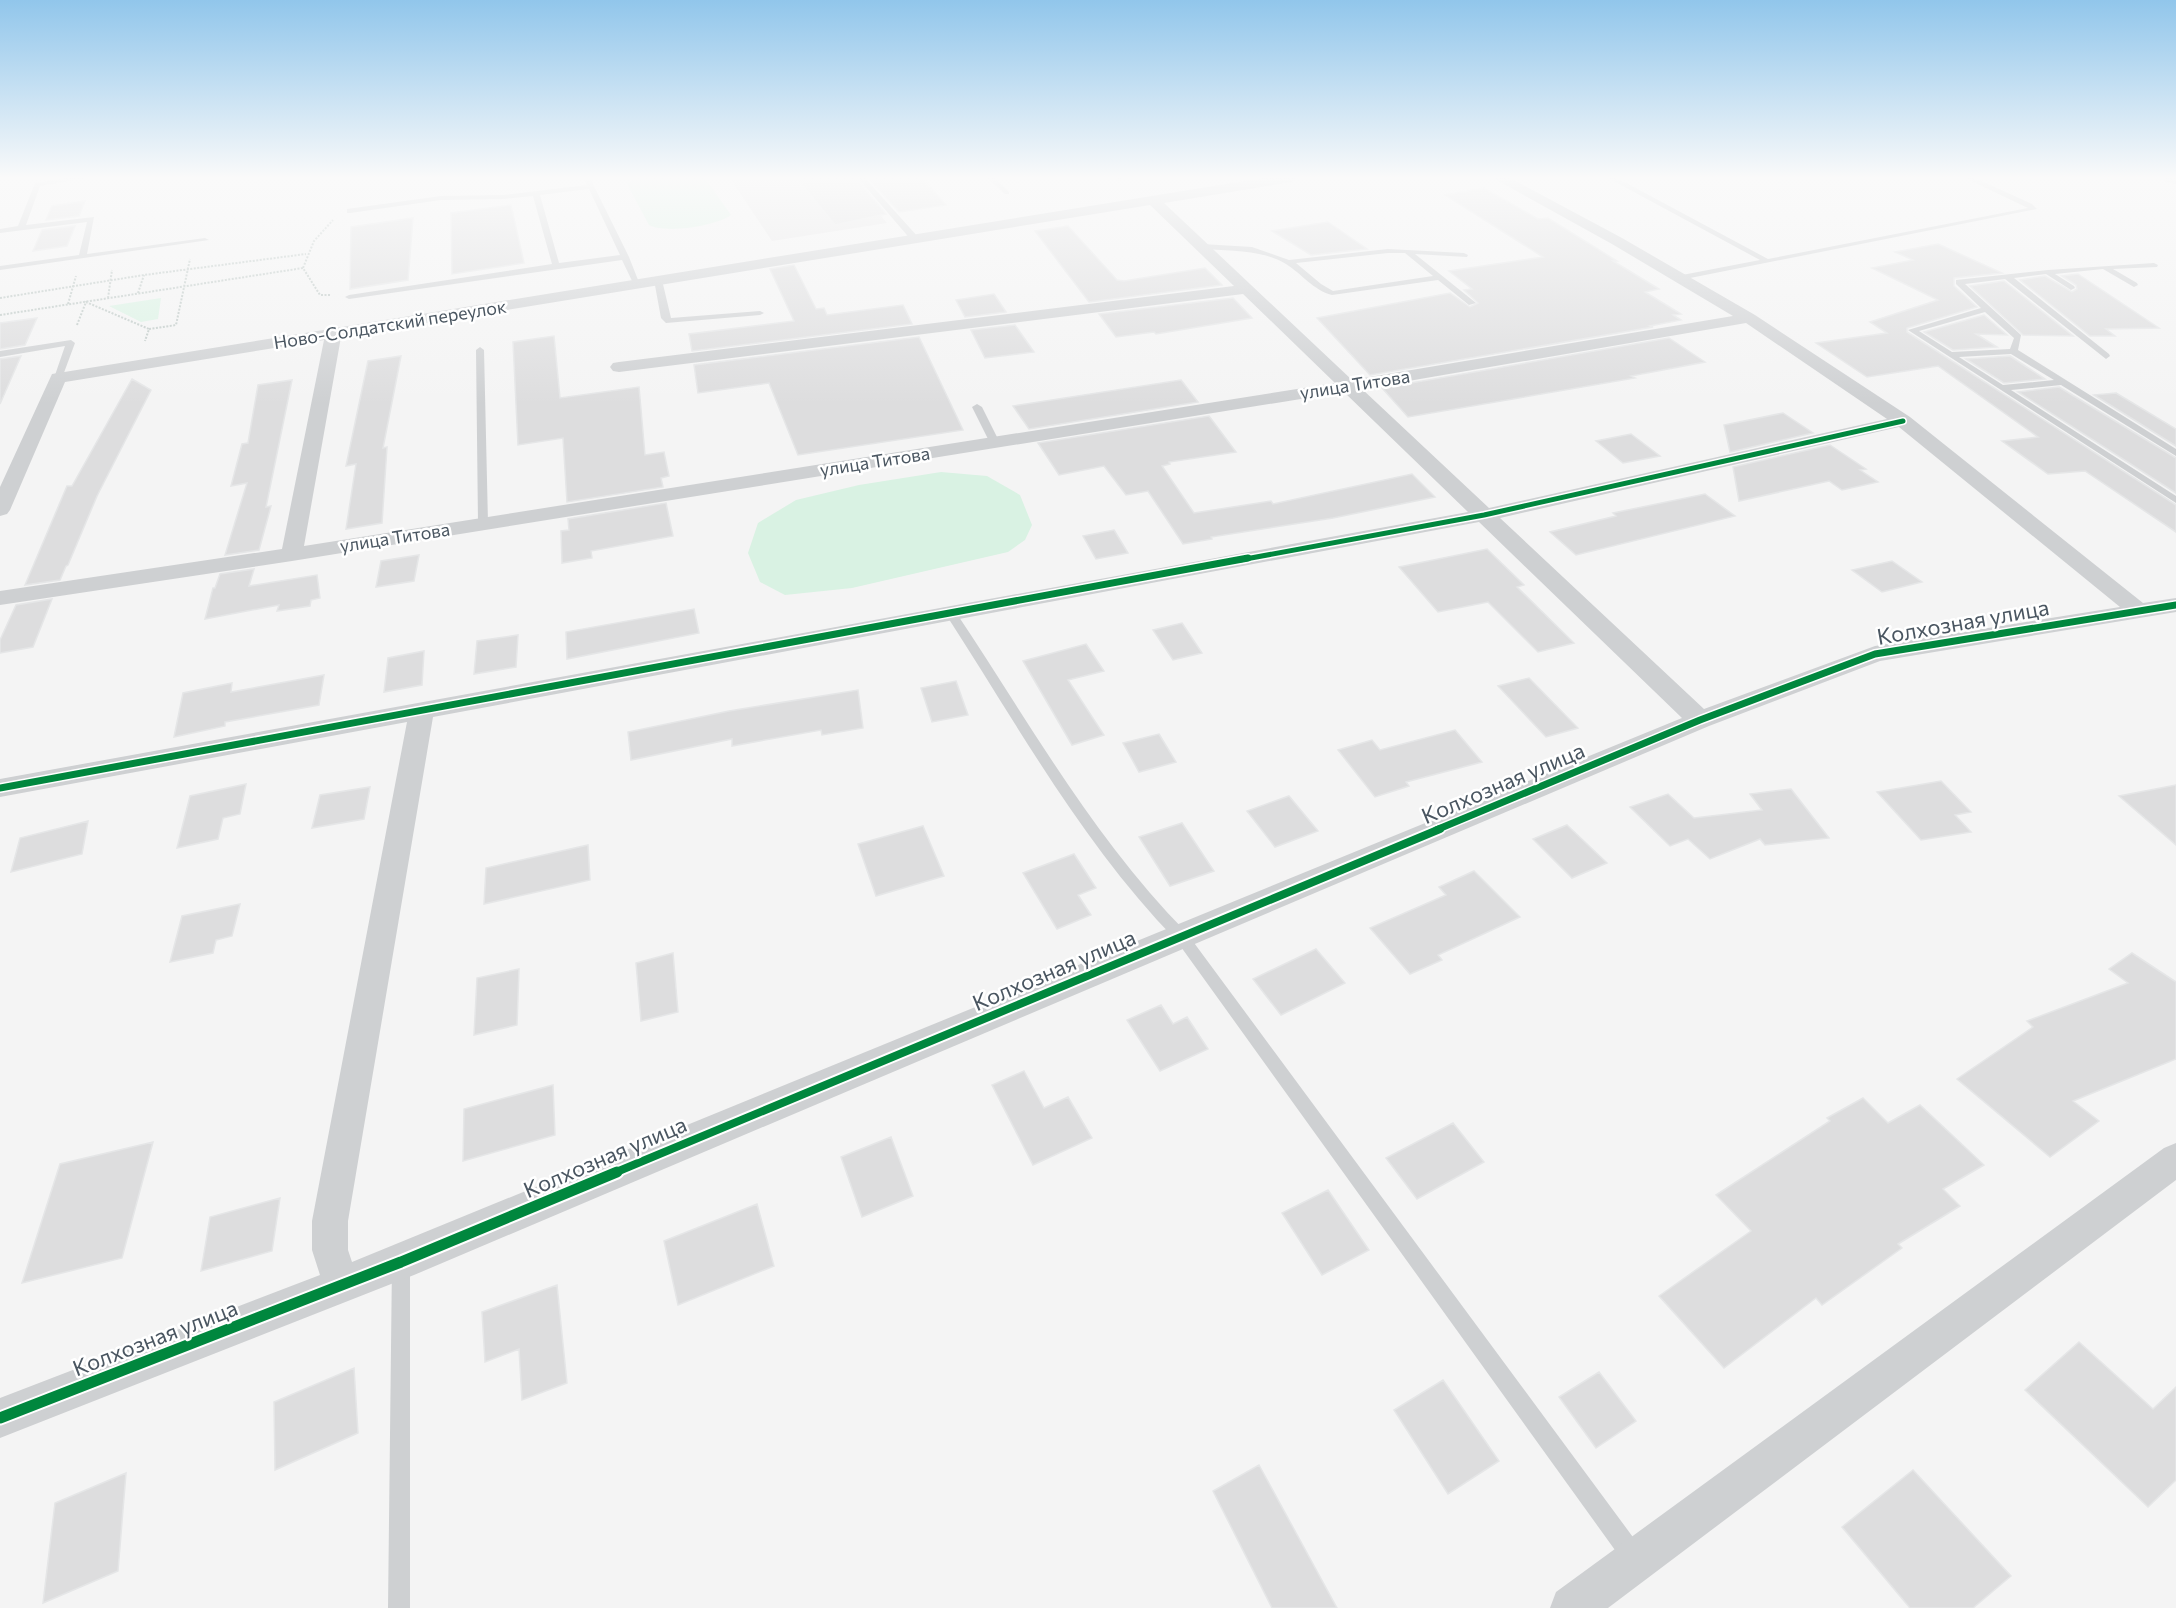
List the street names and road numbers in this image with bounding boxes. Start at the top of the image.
street label: Ново-Солдатский переулок [272,295,508,353]
street label: улица Титова [1298,364,1411,404]
street label: улица Титова [818,441,931,481]
street label: улица Титова [338,517,451,557]
street label: Колхозная улица [1875,593,2051,650]
street label: Колхозная улица [1417,736,1588,829]
street label: Колхозная улица [968,923,1139,1016]
street label: Колхозная улица [519,1110,690,1203]
street label: Колхозная улица [69,1294,241,1381]

